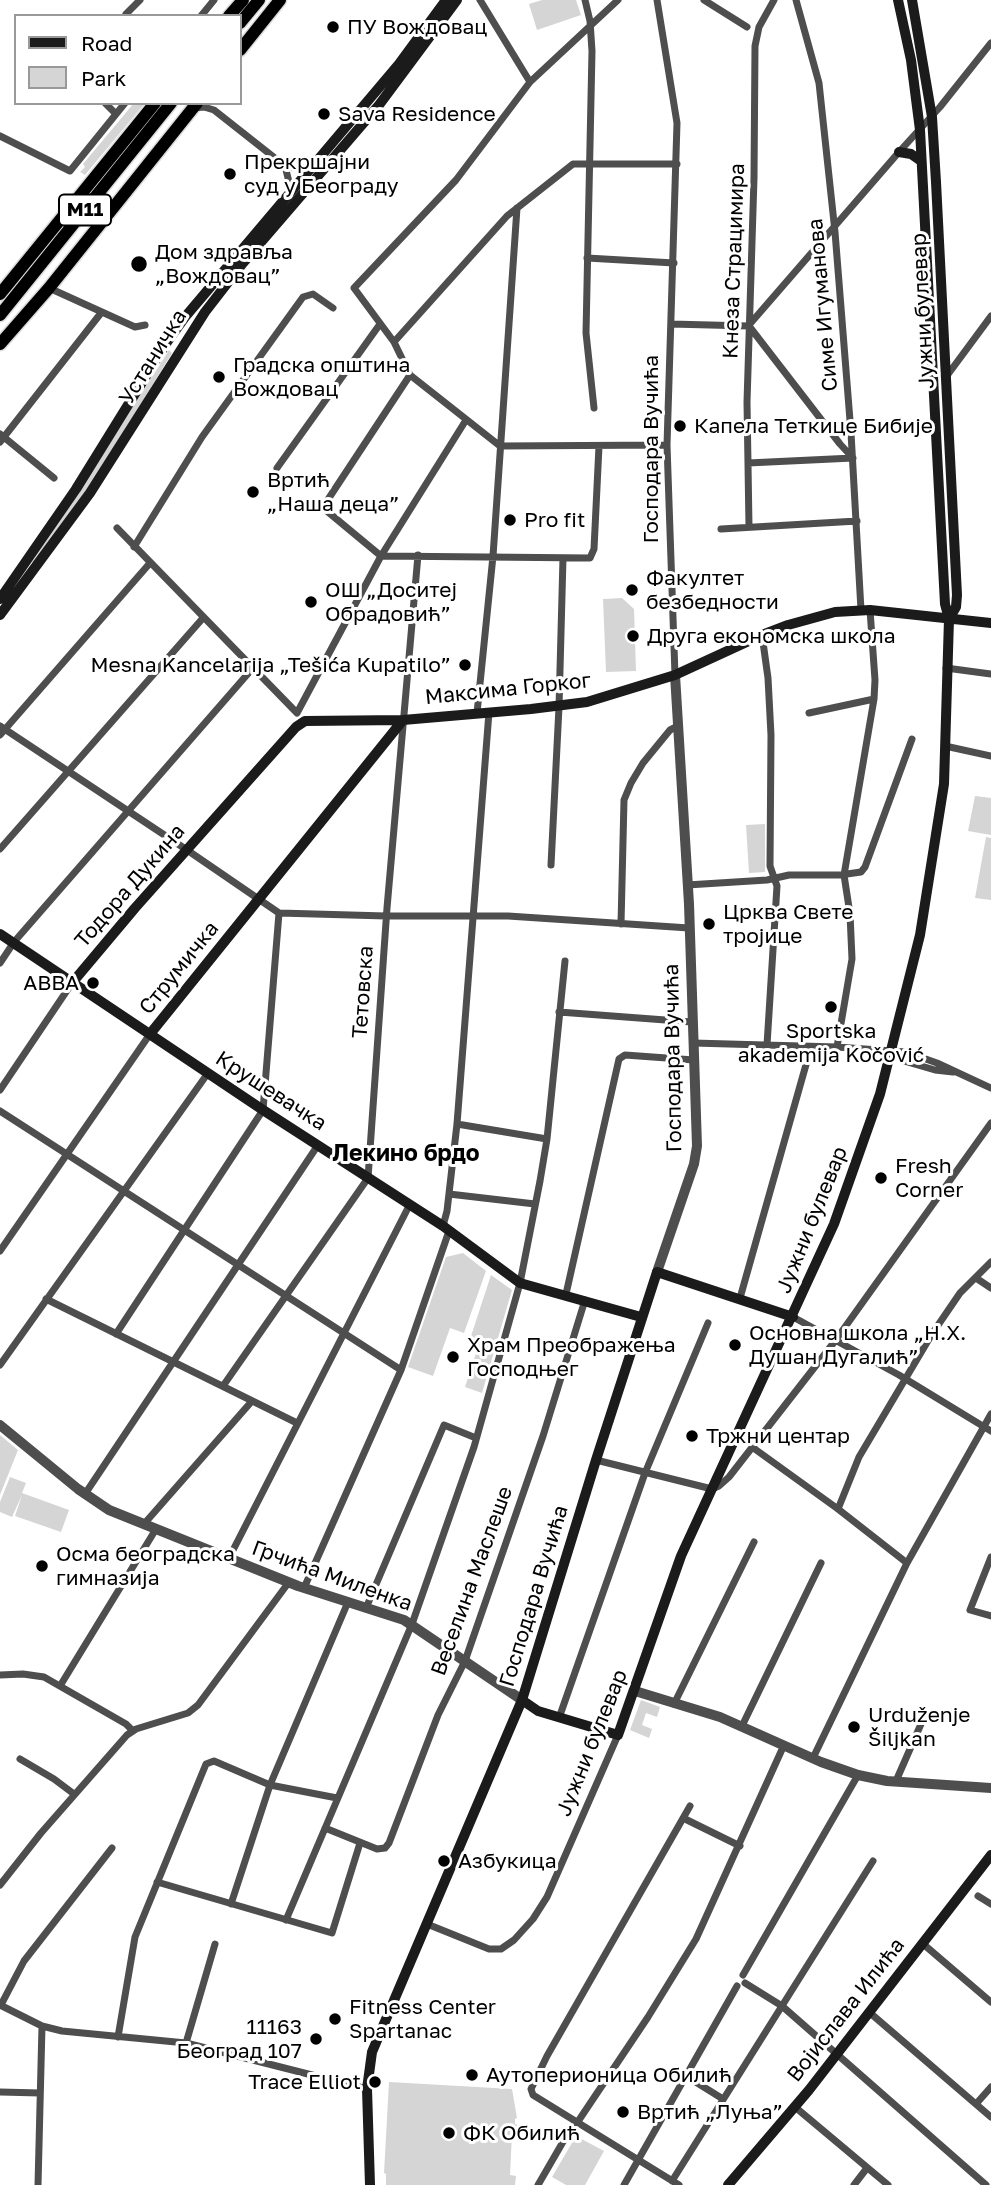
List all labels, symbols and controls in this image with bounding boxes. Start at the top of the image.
legend [14,14,242,105]
place label: ПУ Вождовац [347,14,487,40]
marker: ПУ Вождовац [325,19,341,35]
text: Road [81,30,132,56]
text: Park [81,65,126,91]
place label: Sava Residence [338,101,496,127]
marker: Sava Residence [316,106,332,122]
place label: Прекршајни суд у Београду [244,149,399,199]
street label: Кнеза Страцимира [718,163,750,359]
marker: Прекршајни суд у Београду [222,166,238,182]
road number: M11 [59,194,111,226]
street label: Симе Игуманова [803,217,843,393]
street label: Јужни булевар [906,233,940,389]
place label: Дом здравља „Вождовац” [155,239,293,289]
marker: Дом здравља „Вождовац” [129,254,149,274]
street label: Устаничка [114,305,192,409]
place label: Градска општина Вождовац [233,352,410,402]
street label: Господара Вучића [638,355,664,543]
marker: Градска општина Вождовац [211,369,227,385]
place label: Капела Теткице Бибије [694,413,933,439]
marker: Капела Теткице Бибије [672,418,688,434]
place label: Вртић „Наша деца” [267,467,400,517]
marker: Вртић „Наша деца” [245,484,261,500]
place label: Pro fit [524,507,585,533]
marker: Pro fit [502,512,518,528]
place label: Факултет безбедности [646,565,779,615]
place label: ОШ „Доситеј Обрадовић” [325,577,457,627]
marker: Факултет безбедности [624,582,640,598]
marker: ОШ „Доситеј Обрадовић” [303,594,319,610]
place label: Друга економска школа [647,623,896,649]
marker: Друга економска школа [625,628,641,644]
place label: Mesna Kancelarija „Tešića Kupatilo” [90,652,451,678]
marker: Mesna Kancelarija „Tešića Kupatilo” [457,657,473,673]
street label: Максима Горког [424,668,592,710]
street label: Тодора Дукина [70,819,190,953]
place label: Црква Свете тројице [723,899,853,949]
street label: Струмичка [134,916,224,1020]
marker: Црква Свете тројице [701,916,717,932]
street label: Тетовска [347,945,379,1039]
street label: Господара Вучића [659,964,687,1152]
place label: ABBA [23,970,79,996]
marker: ABBA [85,975,101,991]
marker: Sportska akademija Kočović [823,999,839,1015]
place label: Sportska akademija Kočović [738,1018,924,1068]
street label: Крушевачка [211,1046,331,1136]
district label: Лекино брдо [332,1140,480,1168]
street label: Јужни булевар [771,1143,853,1297]
place label: Fresh Corner [895,1153,963,1203]
marker: Fresh Corner [873,1170,889,1186]
place label: Основна школа „Н.Х. Душан Дугалић” [749,1320,966,1370]
place label: Храм Преображења Господњег [467,1332,676,1382]
marker: Основна школа „Н.Х. Душан Дугалић” [727,1337,743,1353]
marker: Храм Преображења Господњег [445,1349,461,1365]
place label: Тржни центар [706,1423,850,1449]
marker: Тржни центар [684,1428,700,1444]
street label: Веселина Маслеше [426,1483,518,1679]
street label: Господара Вучића [494,1502,574,1690]
street label: Грчића Миленка [248,1535,416,1617]
place label: Осма београдска гимназија [56,1541,235,1591]
marker: Осма београдска гимназија [34,1558,50,1574]
street label: Јужни булевар [551,1666,633,1820]
place label: Urduženje Šiljkan [868,1702,971,1752]
marker: Urduženje Šiljkan [846,1719,862,1735]
place label: Азбукица [458,1848,557,1874]
marker: Азбукица [436,1853,452,1869]
street label: Војислава Илића [782,1933,910,2087]
place label: Fitness Center Spartanac [349,1994,496,2044]
marker: Fitness Center Spartanac [327,2011,343,2027]
place label: 11163 Београд 107 [177,2014,302,2064]
marker: 11163 Београд 107 [308,2031,324,2047]
place label: Аутоперионица Обилић [486,2062,732,2088]
marker: Аутоперионица Обилић [464,2067,480,2083]
place label: Trace Elliot [248,2069,361,2095]
marker: Trace Elliot [367,2074,383,2090]
place label: Вртић „Луња” [637,2099,783,2125]
marker: Вртић „Луња” [615,2104,631,2120]
place label: ФК Обилић [463,2120,580,2146]
marker: ФК Обилић [441,2125,457,2141]

